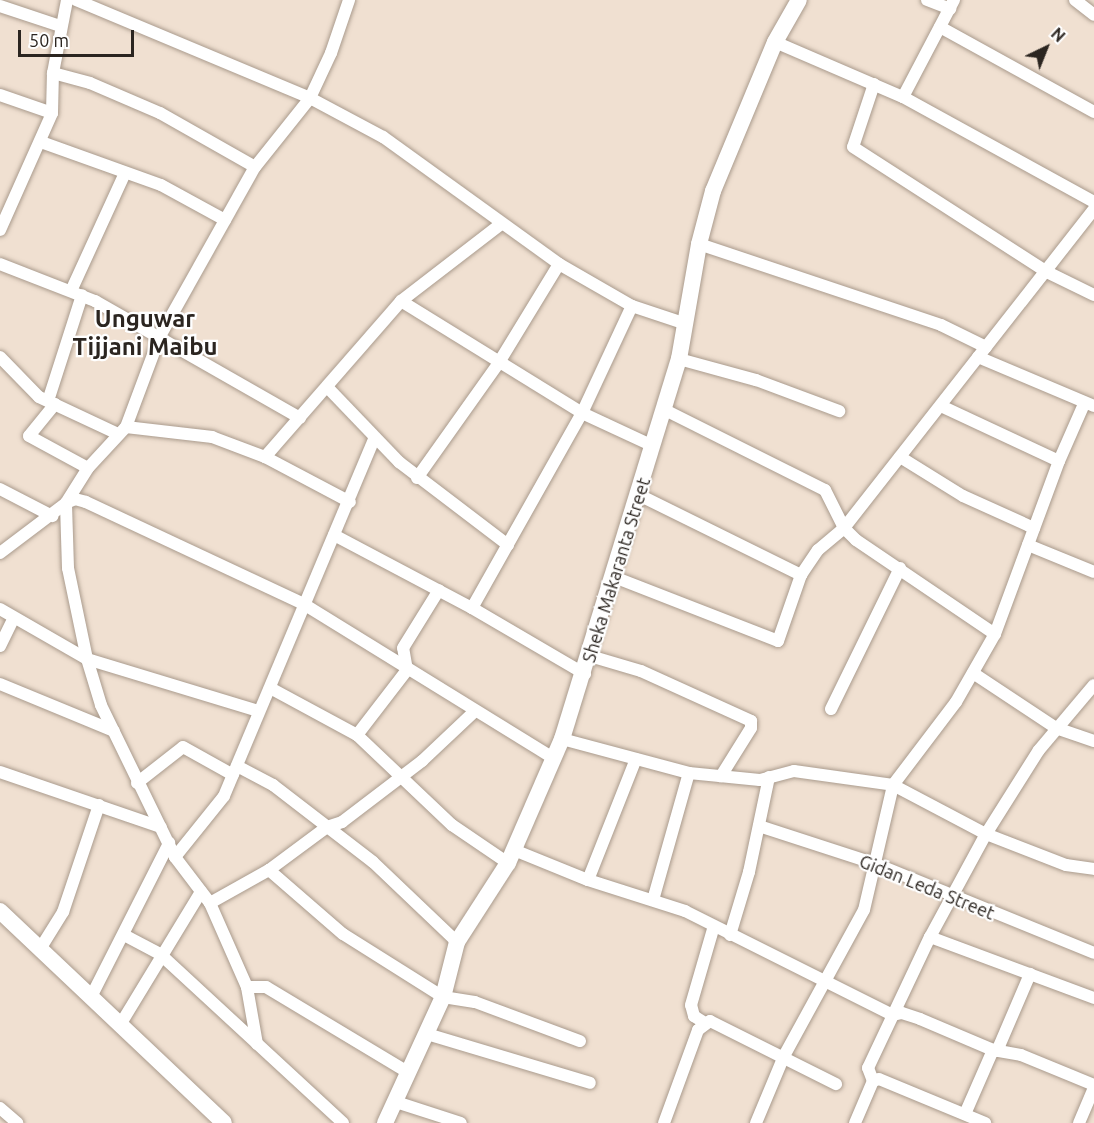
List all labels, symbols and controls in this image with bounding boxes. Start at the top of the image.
scale bar [21,18,136,56]
north arrow [1016,18,1076,78]
text: N [1048,24,1069,45]
text: 50 m [29,30,69,50]
district label: Unguwar Tijjani Maibu [72,305,218,361]
street label: Sheka Makaranta Street [578,475,654,665]
street label: Gidan Leda Street [856,850,998,924]

